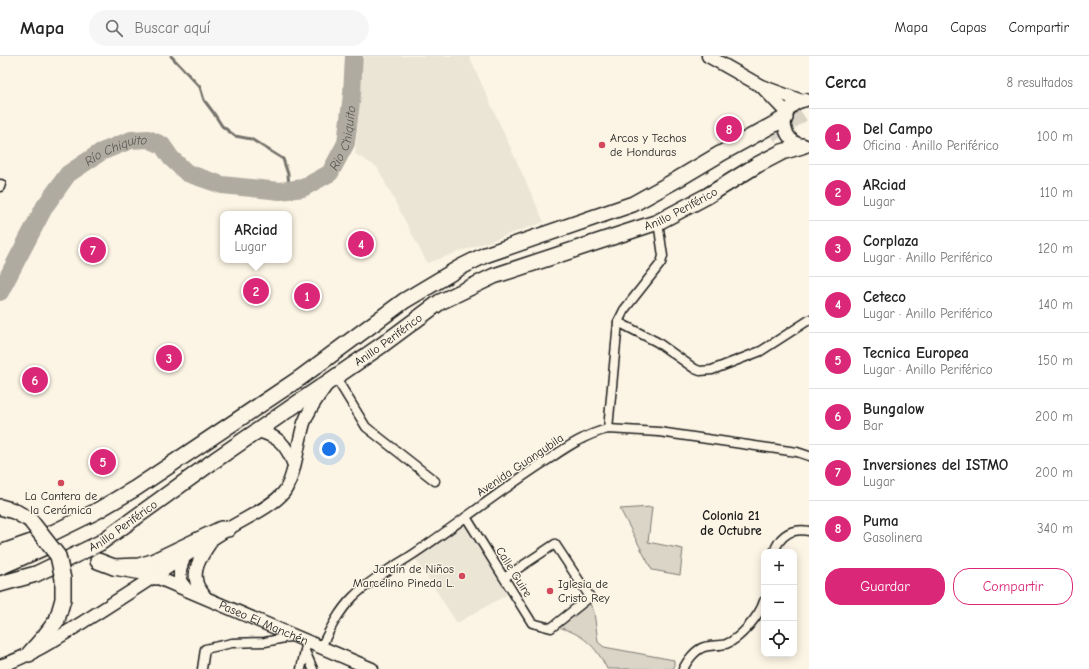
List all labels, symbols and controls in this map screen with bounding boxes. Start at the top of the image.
search box [89,10,369,46]
text: Mapa [20,17,65,39]
icon: search [103,17,125,39]
text: Buscar aquí [135,19,210,37]
text: Mapa [895,19,928,36]
text: Capas [950,19,986,36]
text: Compartir [1008,19,1069,36]
text: Cerca [825,73,867,92]
text: 8 resultados [1007,75,1073,90]
water label: Rio Chiquito [326,104,358,173]
pin: 8 [716,114,742,144]
text: Del Campo [863,120,933,138]
text: 1 [835,129,841,144]
text: 100 m [1037,129,1073,144]
place label: Arcos y Techos de Honduras [610,131,687,159]
water label: Río Chiquito [81,132,148,169]
text: Oficina · Anillo Periférico [863,138,999,153]
marker: Arcos y Techos de Honduras [597,140,607,150]
text: ARciad [863,176,906,194]
street label: Anillo Periférico [642,184,720,233]
text: 2 [835,185,841,200]
text: 110 m [1040,185,1073,200]
text: Lugar [863,194,895,209]
popup [220,211,292,263]
text: ARciad [234,221,278,239]
pin: 4 [348,229,374,259]
text: Corplaza [863,232,919,250]
pin: 7 [80,235,106,265]
text: Lugar [234,239,266,254]
text: 3 [835,241,841,256]
text: 120 m [1038,241,1073,256]
text: Lugar · Anillo Periférico [863,250,993,265]
pin: 2 [243,276,269,306]
pin: 1 [294,281,320,311]
text: Ceteco [863,288,906,306]
text: 4 [835,297,841,312]
text: 140 m [1039,297,1073,312]
text: Lugar · Anillo Periférico [863,306,993,321]
street label: Anillo Periférico [351,311,425,369]
pin: 3 [156,343,182,373]
text: Tecnica Europea [863,344,969,362]
text: 5 [835,353,841,368]
text: 150 m [1038,353,1073,368]
text: Lugar · Anillo Periférico [863,362,993,377]
pin: 6 [22,365,48,395]
text: Bungalow [863,400,925,418]
text: 6 [835,409,841,424]
text: 200 m [1035,409,1073,424]
text: Bar [863,418,883,433]
street label: Avenida Guangubila [474,431,566,499]
your location [319,439,339,459]
pin: 5 [90,447,116,477]
text: Inversiones del ISTMO [863,456,1008,474]
text: 7 [835,465,841,480]
text: 200 m [1035,465,1073,480]
text: Lugar [863,474,895,489]
marker: La Cantera de la Cerámica [56,478,66,488]
place label: La Cantera de la Cerámica [25,489,97,517]
street label: Anillo Periférico [86,497,160,554]
district label: Colonia 21 de Octubre [700,508,762,538]
text: Puma [863,512,899,530]
text: 8 [835,521,841,536]
text: 340 m [1037,521,1073,536]
text: Gasolinera [863,530,922,545]
street label: Calle Guire [493,544,535,600]
map controls [761,549,797,657]
button: + [761,549,797,585]
place label: Jardín de Niños Marcelino Pineda L. [353,562,454,590]
button: Guardar [825,568,945,605]
button: Compartir [953,568,1073,605]
marker: Jardín de Niños Marcelino Pineda L. [457,571,467,581]
place label: Iglesia de Cristo Rey [558,577,610,605]
button: − [761,585,797,621]
marker: Iglesia de Cristo Rey [545,586,555,596]
street label: Paseo El Manchén [217,598,310,648]
button: locate [761,621,797,657]

